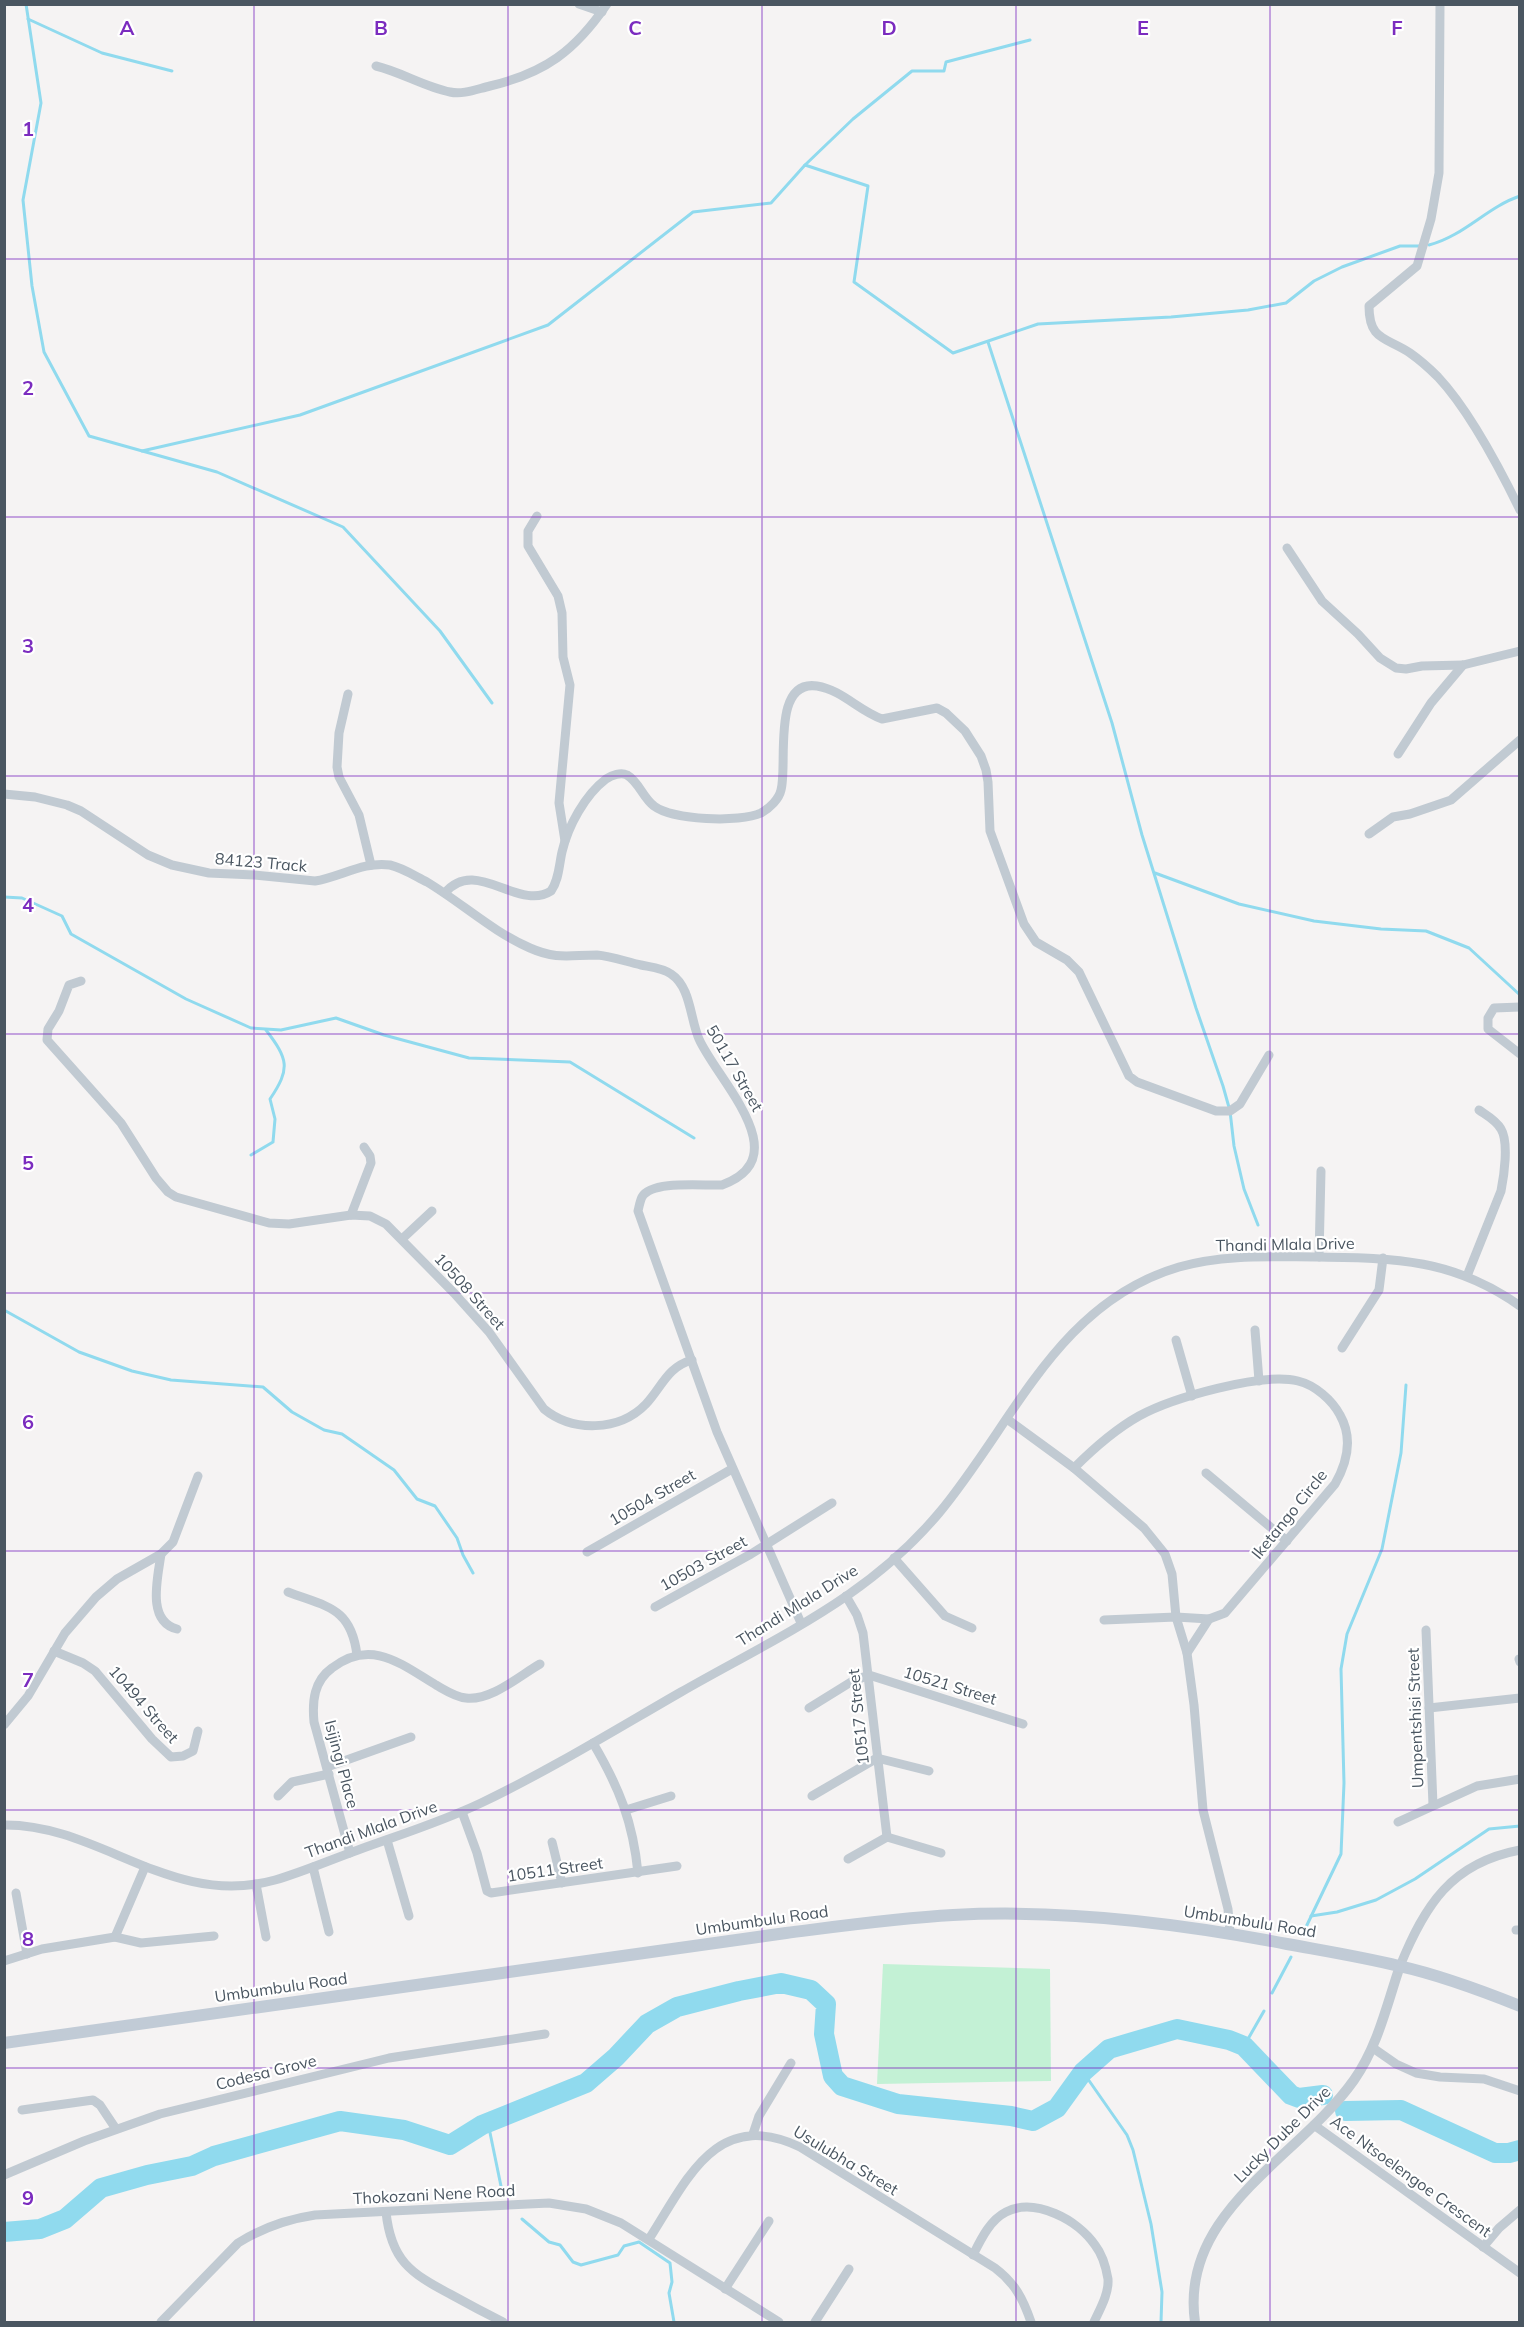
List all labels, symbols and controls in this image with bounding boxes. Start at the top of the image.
text: A [120,15,135,40]
text: B [374,15,388,40]
text: C [628,15,642,40]
text: D [881,15,897,40]
text: E [1137,15,1149,40]
text: F [1391,15,1403,40]
text: 1 [22,116,34,141]
text: 2 [22,375,34,400]
text: 3 [22,633,34,658]
street label: 84123 Track [214,848,309,876]
text: 4 [22,892,34,917]
street label: 50117 Street [702,1021,768,1115]
text: 5 [22,1150,34,1175]
street label: Thandi Mlala Drive [1215,1233,1355,1255]
street label: 10508 Street [430,1248,510,1334]
text: 6 [22,1409,34,1434]
street label: 10504 Street [605,1464,699,1530]
street label: Iketango Circle [1247,1465,1331,1563]
street label: 10503 Street [656,1531,750,1595]
street label: Thandi Mlala Drive [733,1560,861,1650]
street label: Umpentshisi Street [1403,1647,1427,1788]
street label: 10494 Street [105,1661,183,1747]
street label: 10521 Street [901,1661,999,1709]
text: 7 [22,1667,34,1692]
street label: 10517 Street [843,1668,873,1766]
street label: Isijingi Place [321,1718,363,1810]
street label: Thandi Mlala Drive [302,1796,440,1862]
street label: 10511 Street [506,1852,605,1886]
street label: Umbumbulu Road [694,1901,830,1939]
street label: Umbumbulu Road [1182,1901,1318,1941]
text: 8 [22,1926,34,1951]
street label: Umbumbulu Road [213,1968,349,2006]
street label: Codesa Grove [214,2050,318,2094]
street label: Lucky Dube Drive [1229,2081,1335,2187]
street label: Ace Ntsoelengoe Crescent [1327,2111,1496,2241]
street label: Usulubha Street [790,2121,902,2199]
street label: Thokozani Nene Road [352,2180,516,2208]
text: 9 [22,2185,34,2210]

